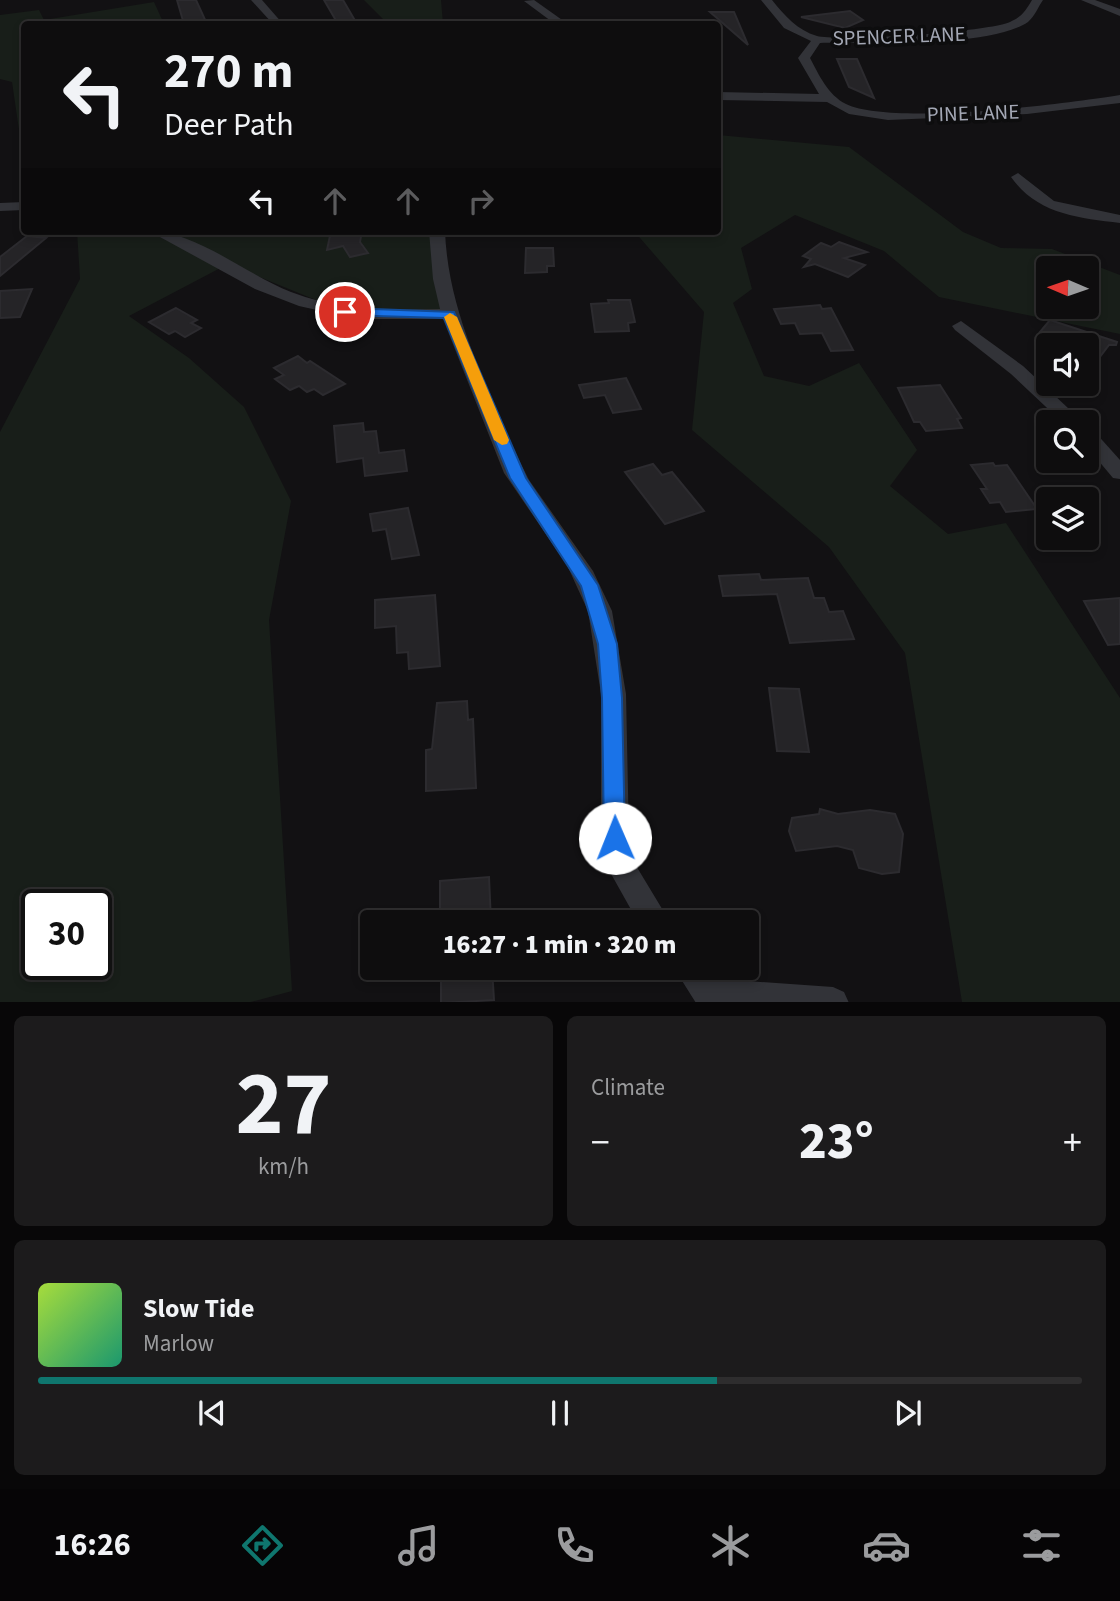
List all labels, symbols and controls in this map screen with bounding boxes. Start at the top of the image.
street label: SPENCER LANE [832,19,966,53]
text: 270 m [164,37,293,107]
icon: left [49,49,140,140]
street label: PINE LANE [926,96,1020,130]
text: Deer Path [164,102,294,148]
icon: left [243,182,281,220]
icon: ahead [316,182,354,220]
icon: ahead [389,182,427,220]
icon: right [462,182,500,220]
north arrow [1036,256,1099,318]
map controls [1036,256,1099,550]
pin [315,282,375,342]
icon: arrive [326,293,364,331]
button: sound [1036,333,1099,396]
button: search [1036,410,1099,473]
button: layers [1036,487,1099,550]
position arrow [578,801,652,875]
speed limit sign: 30 [21,889,112,980]
text: 16:27 · 1 min · 320 m [443,926,676,963]
text: 27 [235,1040,332,1169]
text: Climate [591,1071,665,1104]
text: 23° [799,1105,874,1179]
text: − [591,1116,610,1170]
text: + [1063,1116,1082,1170]
text: km/h [258,1150,309,1183]
text: Slow Tide [143,1290,254,1327]
text: Marlow [143,1327,214,1360]
icon: previous [193,1394,231,1432]
icon: pause [541,1394,579,1432]
icon: next [889,1394,927,1432]
icon: directions [238,1521,287,1570]
icon: music [394,1521,443,1570]
icon: phone [550,1521,599,1570]
icon: climate [706,1521,755,1570]
icon: car [862,1521,911,1570]
icon: filters [1017,1521,1066,1570]
text: 16:26 [53,1522,131,1568]

